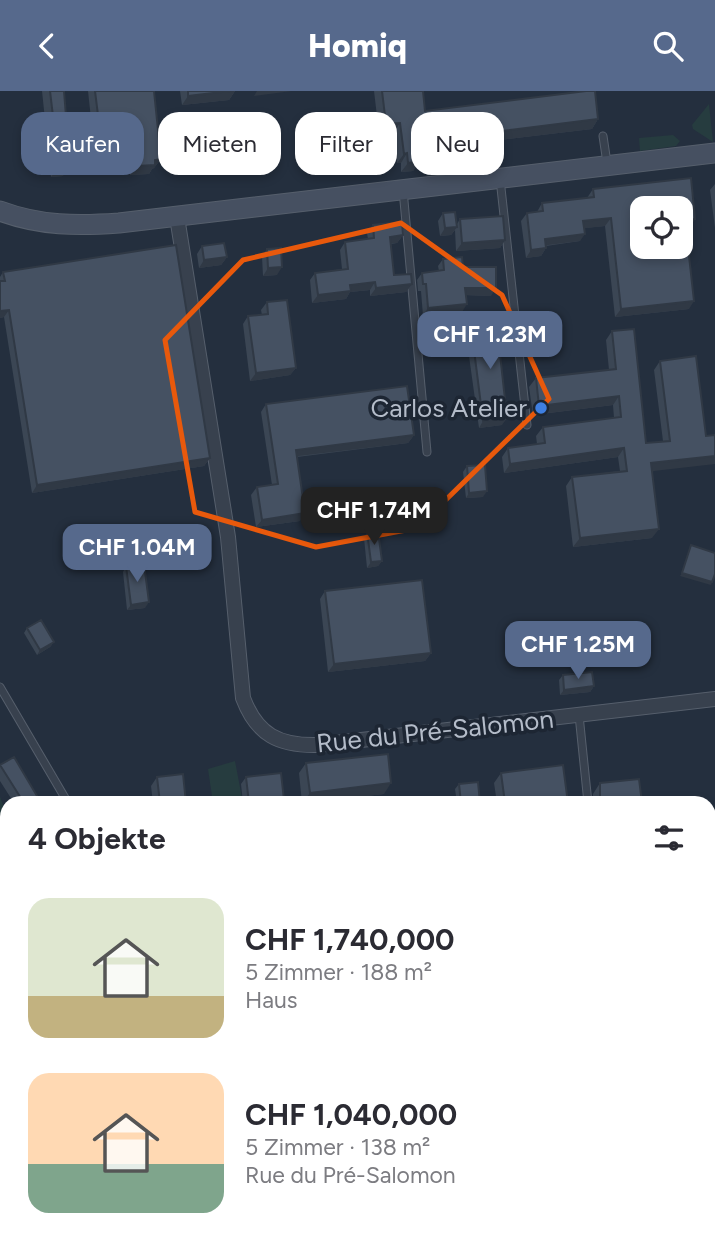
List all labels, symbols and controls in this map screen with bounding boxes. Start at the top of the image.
icon: back [28,27,66,65]
text: Homiq [308,27,407,65]
icon: search [649,27,687,65]
chip: Kaufen [21,112,144,175]
chip: Mieten [158,112,281,175]
chip: Filter [295,112,397,175]
chip: Neu [411,112,504,175]
map controls [630,196,693,259]
button: locate [630,196,693,259]
pin: CHF 1.23M [410,311,570,371]
text: CHF 1.23M [433,320,547,348]
place label: Carlos Atelier [371,392,527,424]
marker: Carlos Atelier [533,400,549,416]
pin: CHF 1.74M [294,487,454,547]
text: CHF 1.74M [317,496,431,524]
pin: CHF 1.04M [57,525,217,584]
text: CHF 1.04M [79,533,195,561]
pin: CHF 1.25M [498,621,658,681]
text: CHF 1.25M [521,630,635,658]
street label: Rue du Pré-Salomon [315,703,555,759]
icon: filters [650,819,688,857]
text: 4 Objekte [28,820,166,857]
text: CHF 1,740,000 [245,921,455,958]
icon: home [84,926,168,1010]
text: 5 Zimmer · 188 m² [245,958,432,986]
text: Haus [245,986,298,1014]
text: CHF 1,040,000 [245,1096,457,1133]
icon: home [84,1101,168,1185]
text: 5 Zimmer · 138 m² [245,1133,430,1161]
text: Rue du Pré-Salomon [245,1161,456,1189]

